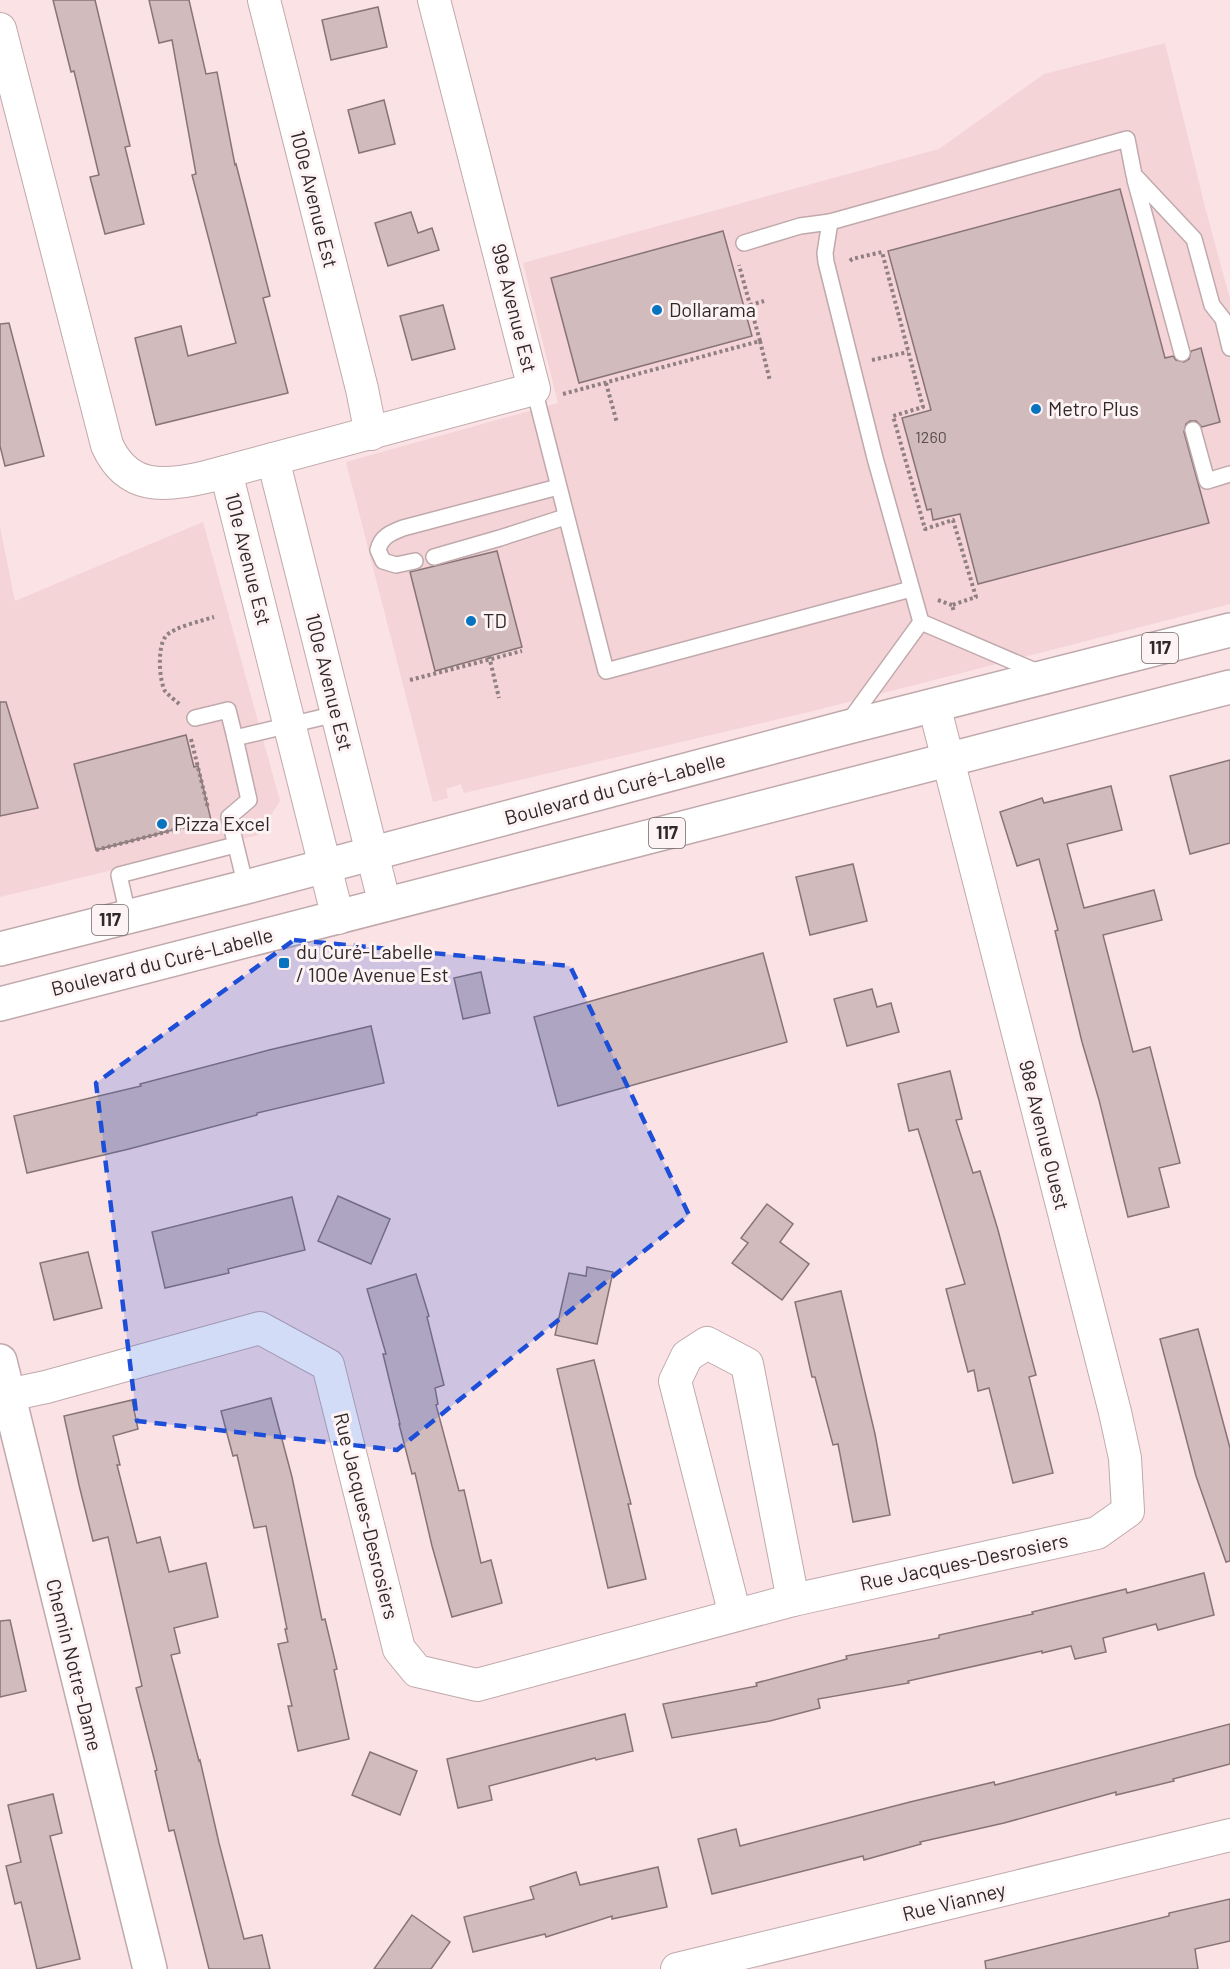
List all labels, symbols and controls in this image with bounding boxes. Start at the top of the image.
street label: 100e Avenue Est [286,128,344,270]
street label: 99e Avenue Est [487,241,543,375]
place label: Dollarama [669,297,756,321]
marker: Dollarama [650,303,664,317]
place label: Metro Plus [1048,396,1139,420]
marker: Metro Plus [1029,402,1043,416]
house number: 1260 [915,427,947,446]
street label: 101e Avenue Est [221,490,277,628]
place label: TD [483,608,507,632]
street label: 100e Avenue Est [301,611,359,753]
marker: TD [464,614,478,628]
road number: 117 [1142,633,1178,663]
street label: Boulevard du Curé-Labelle [502,747,728,829]
place label: Pizza Excel [174,811,270,835]
marker: Pizza Excel [155,817,169,831]
road number: 117 [649,818,685,848]
road number: 117 [92,905,128,935]
street label: Boulevard du Curé-Labelle [48,922,275,1000]
place label: du Curé-Labelle / 100e Avenue Est [296,939,449,986]
marker: du Curé-Labelle / 100e Avenue Est [277,956,291,970]
street label: 98e Avenue Ouest [1015,1057,1075,1212]
street label: Rue Jacques-Desrosiers [330,1410,404,1622]
street label: Rue Jacques-Desrosiers [857,1527,1070,1595]
street label: Chemin Notre-Dame [42,1576,108,1753]
street label: Rue Vianney [900,1877,1008,1925]

